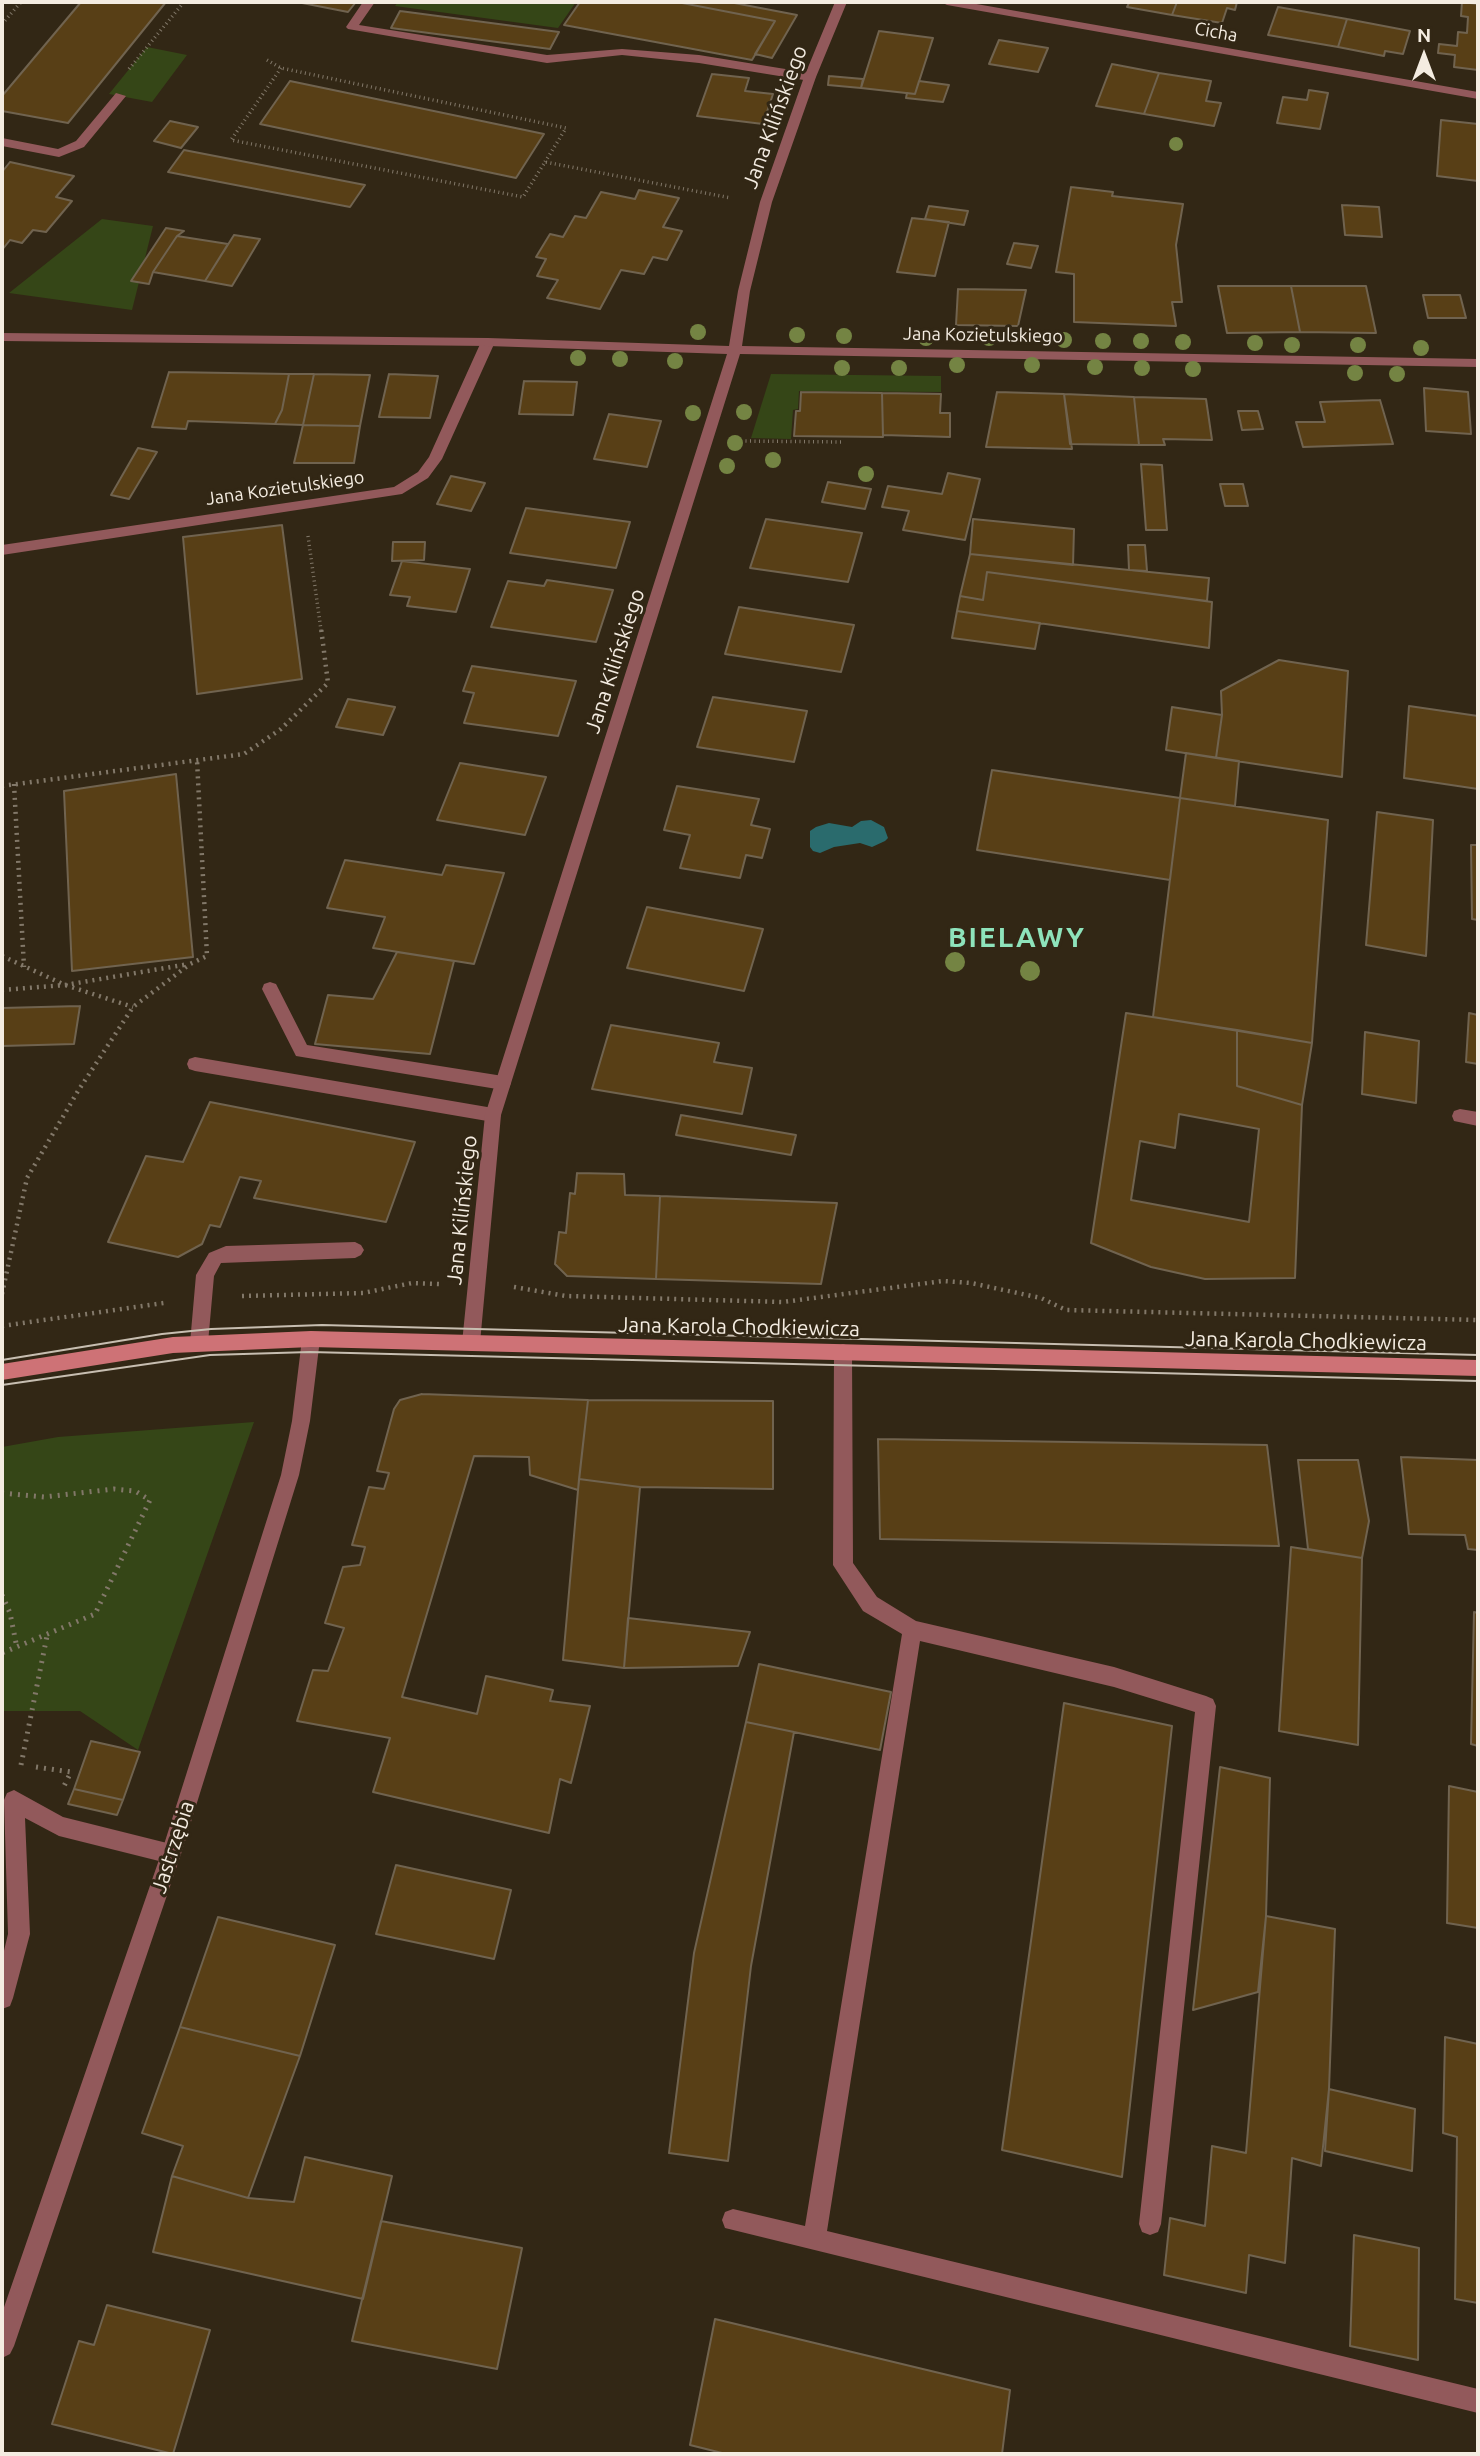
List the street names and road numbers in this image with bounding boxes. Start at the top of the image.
street label: Cicha [1193,18,1239,46]
street label: Jana Kilińskiego [737,42,813,192]
street label: Jana Kozietulskiego [903,323,1063,347]
street label: Jana Kozietulskiego [204,466,366,510]
street label: Jana Kilińskiego [580,586,650,736]
street label: Jana Kilińskiego [442,1134,482,1286]
street label: Jana Karola Chodkiewicza [618,1312,860,1342]
street label: Jana Karola Chodkiewicza [1185,1326,1427,1356]
street label: Jastrzębia [146,1798,200,1896]

